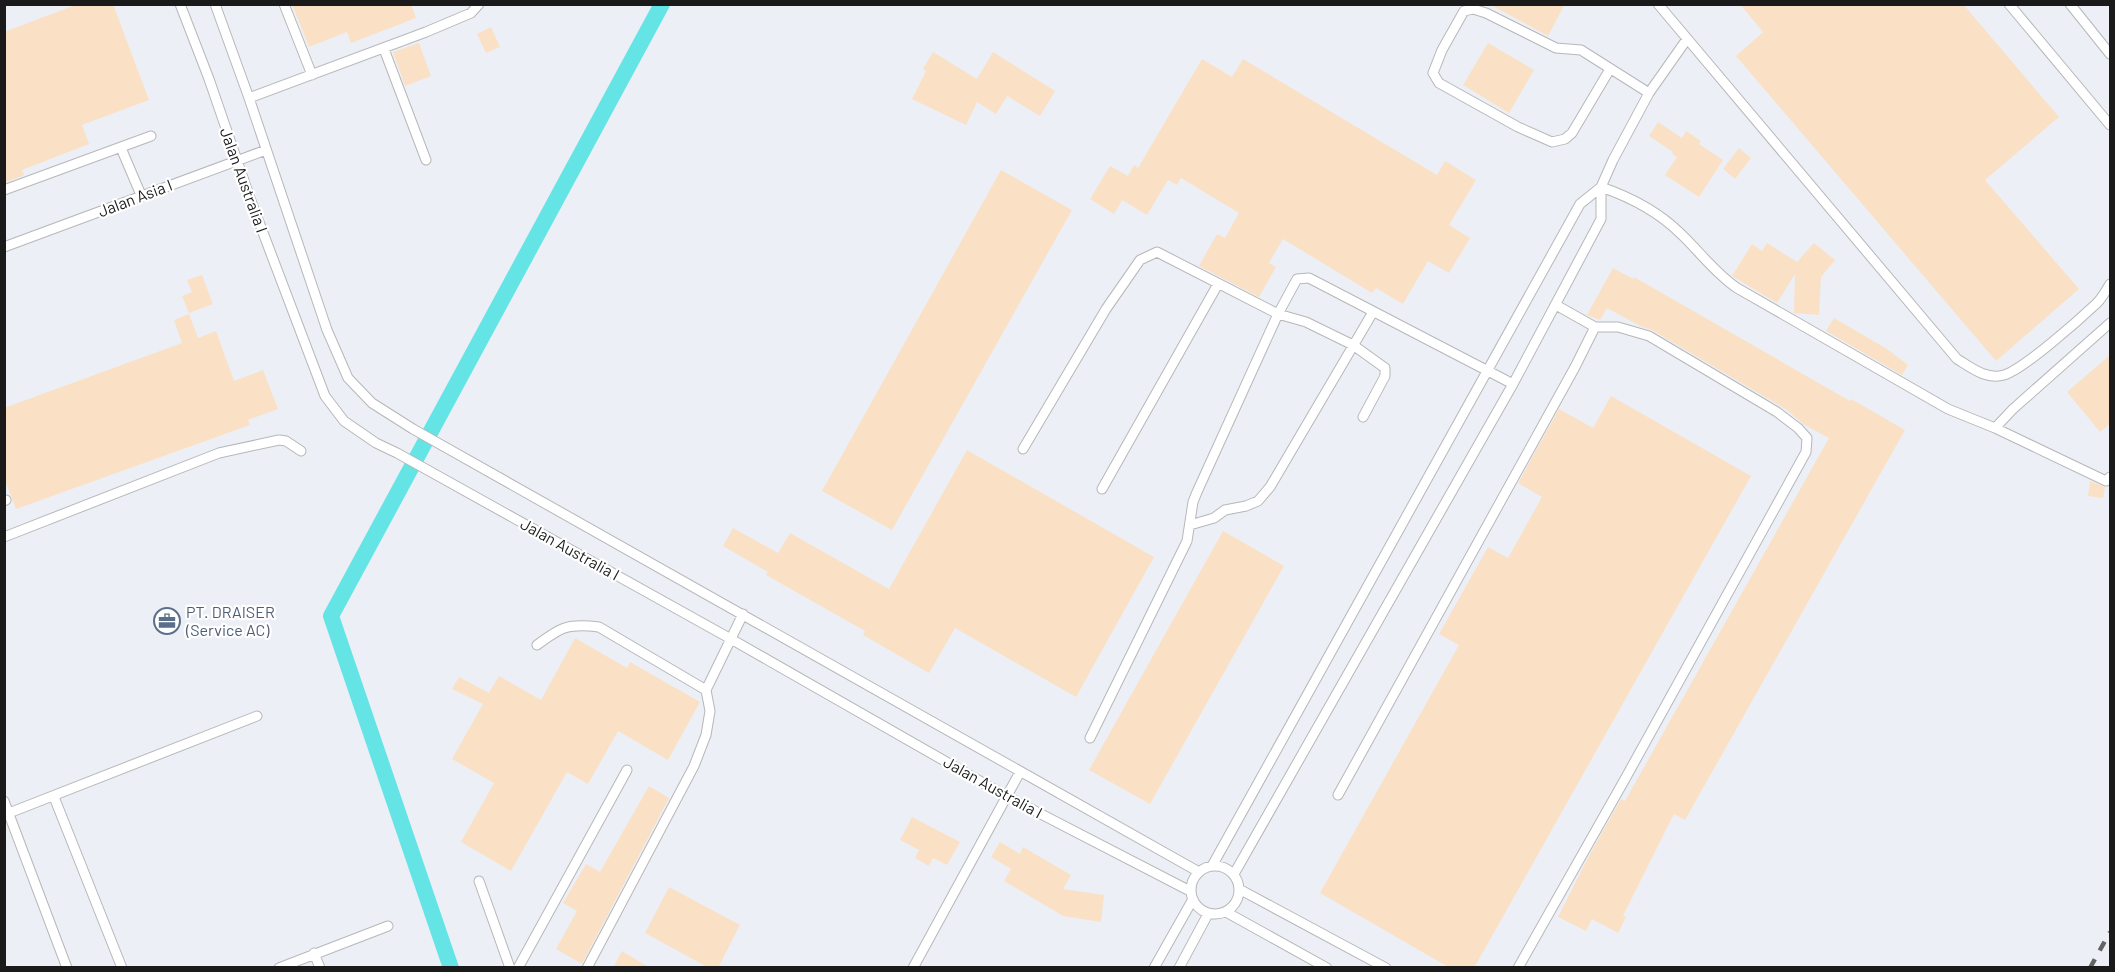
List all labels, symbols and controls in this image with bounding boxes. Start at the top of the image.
street label: Jalan Australia I [217,125,272,235]
street label: Jalan Asia I [95,175,175,220]
street label: Jalan Australia I [517,514,623,584]
place label: PT. DRAISER (Service AC) [185,602,275,639]
office icon: PT. DRAISER (Service AC) [152,606,182,636]
street label: Jalan Australia I [940,752,1046,822]

